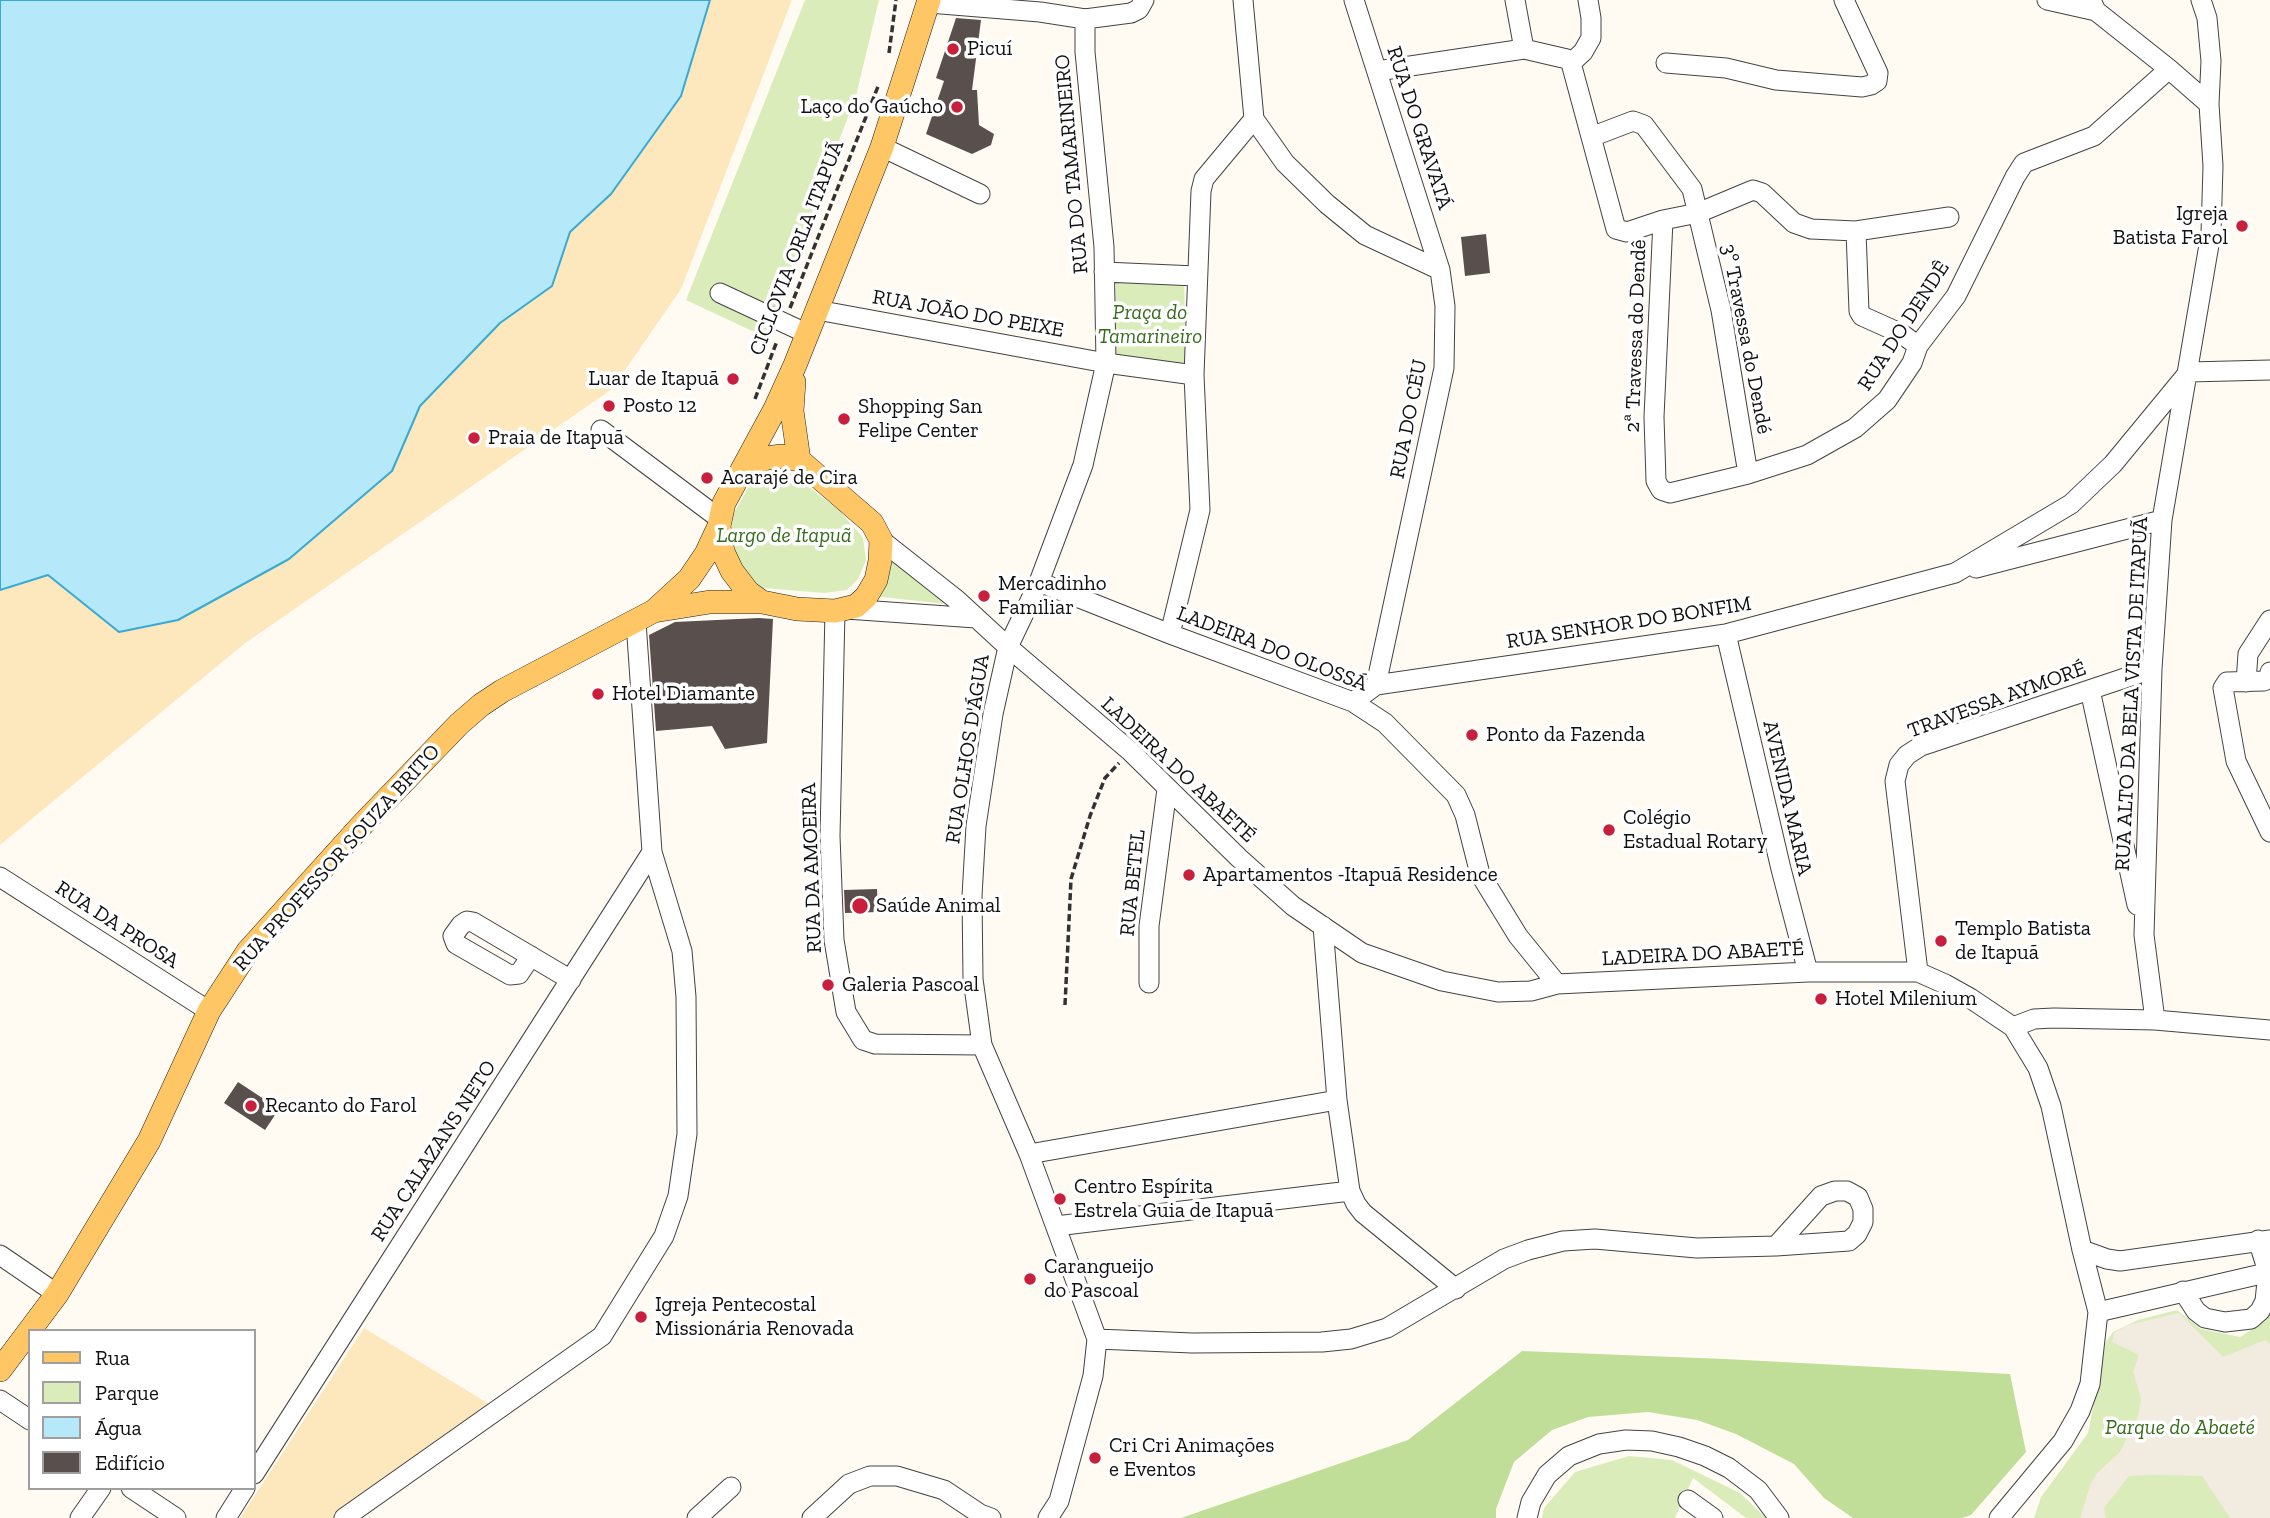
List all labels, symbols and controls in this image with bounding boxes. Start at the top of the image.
place label: Picuí [967,36,1012,62]
marker: Picuí [945,41,961,57]
street label: RUA DO GRAVATÁ [1381,43,1457,213]
street label: RUA DO TAMARINEIRO [1050,53,1094,275]
place label: Laço do Gaúcho [800,94,943,120]
marker: Laço do Gaúcho [949,99,965,115]
street label: CICLOVIA ORLA ITAPUÃ [744,137,850,359]
place label: Igreja Batista Farol [2113,201,2228,251]
marker: Igreja Batista Farol [2234,218,2250,234]
street label: 2ª Travessa do Dendê [1620,239,1652,433]
street label: 3º Travessa do Dendé [1715,242,1777,436]
street label: RUA DO DENDÊ [1853,256,1955,396]
street label: RUA JOÃO DO PEIXE [870,285,1066,343]
park label: Praça do Tamarineiro [1098,300,1202,350]
street label: RUA DO CÉU [1385,357,1433,481]
place label: Luar de Itapuã [588,366,719,392]
marker: Luar de Itapuã [725,371,741,387]
place label: Posto 12 [623,393,697,419]
place label: Shopping San Felipe Center [858,394,982,444]
marker: Posto 12 [601,398,617,414]
marker: Shopping San Felipe Center [836,411,852,427]
place label: Praia de Itapuã [488,425,624,451]
marker: Praia de Itapuã [466,430,482,446]
place label: Acarajé de Cira [721,465,858,491]
marker: Acarajé de Cira [699,470,715,486]
street label: RUA ALTO DA BELA VISTA DE ITAPUÃ [2110,516,2154,872]
park label: Largo de Itapuã [716,523,852,549]
place label: Mercadinho Familiar [998,571,1107,621]
marker: Mercadinho Familiar [976,588,992,604]
street label: RUA SENHOR DO BONFIM [1505,591,1753,655]
street label: LADEIRA DO OLOSSÁ [1173,601,1371,697]
street label: RUA OLHOS D'ÁGUA [941,653,995,845]
street label: TRAVESSA AYMORÉ [1904,656,2090,744]
place label: Hotel Diamante [612,681,755,707]
marker: Hotel Diamante [590,686,606,702]
street label: LADEIRA DO ABAETÉ [1095,692,1261,848]
street label: AVENIDA MARIA [1757,718,1817,878]
place label: Ponto da Fazenda [1486,722,1645,748]
marker: Ponto da Fazenda [1464,727,1480,743]
street label: RUA PROFESSOR SOUZA BRITO [228,739,446,977]
street label: RUA DA AMOEIRA [796,782,828,954]
place label: Colégio Estadual Rotary [1623,805,1767,855]
marker: Colégio Estadual Rotary [1601,822,1617,838]
street label: RUA BETEL [1115,828,1151,938]
place label: Apartamentos -Itapuã Residence [1203,862,1498,888]
marker: Apartamentos -Itapuã Residence [1181,867,1197,883]
street label: RUA DA PROSA [51,876,183,974]
place label: Saúde Animal [876,893,1001,919]
marker: Saúde Animal [850,896,870,916]
place label: Templo Batista de Itapuã [1955,916,2091,966]
marker: Templo Batista de Itapuã [1933,933,1949,949]
street label: LADEIRA DO ABAETÉ [1601,936,1805,972]
place label: Galeria Pascoal [842,972,979,998]
marker: Galeria Pascoal [820,977,836,993]
place label: Hotel Milenium [1835,986,1977,1012]
marker: Hotel Milenium [1813,991,1829,1007]
street label: RUA CALAZANS NETO [366,1056,502,1246]
place label: Recanto do Farol [265,1093,417,1119]
marker: Recanto do Farol [243,1098,259,1114]
place label: Centro Espírita Estrela Guia de Itapuã [1074,1174,1274,1224]
marker: Centro Espírita Estrela Guia de Itapuã [1052,1191,1068,1207]
place label: Carangueijo do Pascoal [1044,1254,1154,1304]
marker: Carangueijo do Pascoal [1022,1271,1038,1287]
place label: Igreja Pentecostal Missionária Renovada [655,1292,854,1342]
marker: Igreja Pentecostal Missionária Renovada [633,1309,649,1325]
legend [28,1329,256,1490]
text: Rua [95,1345,130,1370]
text: Parque [95,1380,159,1405]
text: Água [95,1415,142,1440]
park label: Parque do Abaeté [2105,1415,2255,1441]
place label: Cri Cri Animações e Eventos [1109,1433,1274,1483]
text: Edifício [95,1450,165,1475]
marker: Cri Cri Animações e Eventos [1087,1450,1103,1466]

